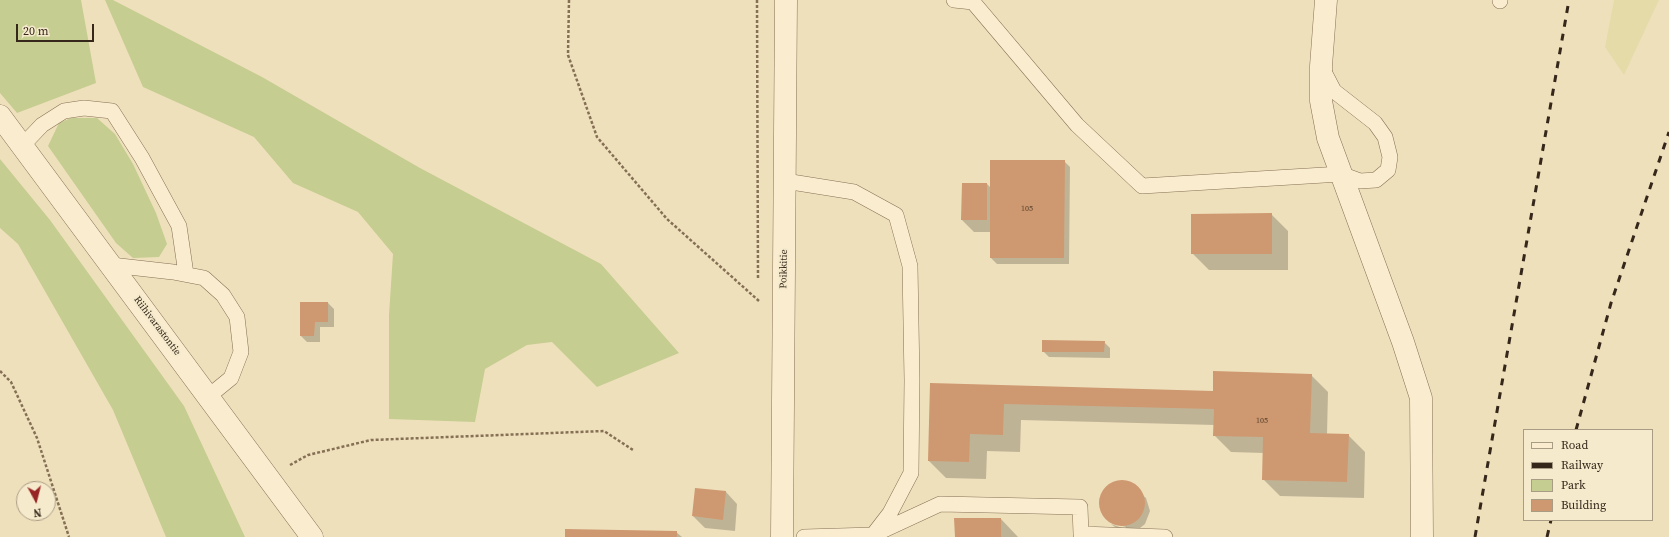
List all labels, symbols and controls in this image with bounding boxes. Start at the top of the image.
scale bar [18,16,96,42]
text: 20 m [23,23,49,39]
house number: 105 [1021,204,1033,214]
street label: Poikkitie [778,249,790,289]
street label: Riihivarastontie [131,294,183,358]
house number: 105 [1256,416,1268,426]
legend [1523,429,1653,521]
text: Road [1561,437,1588,453]
text: Railway [1561,457,1603,473]
text: Park [1561,477,1586,493]
north arrow [16,481,56,521]
text: Building [1561,497,1606,513]
text: N [33,504,42,520]

